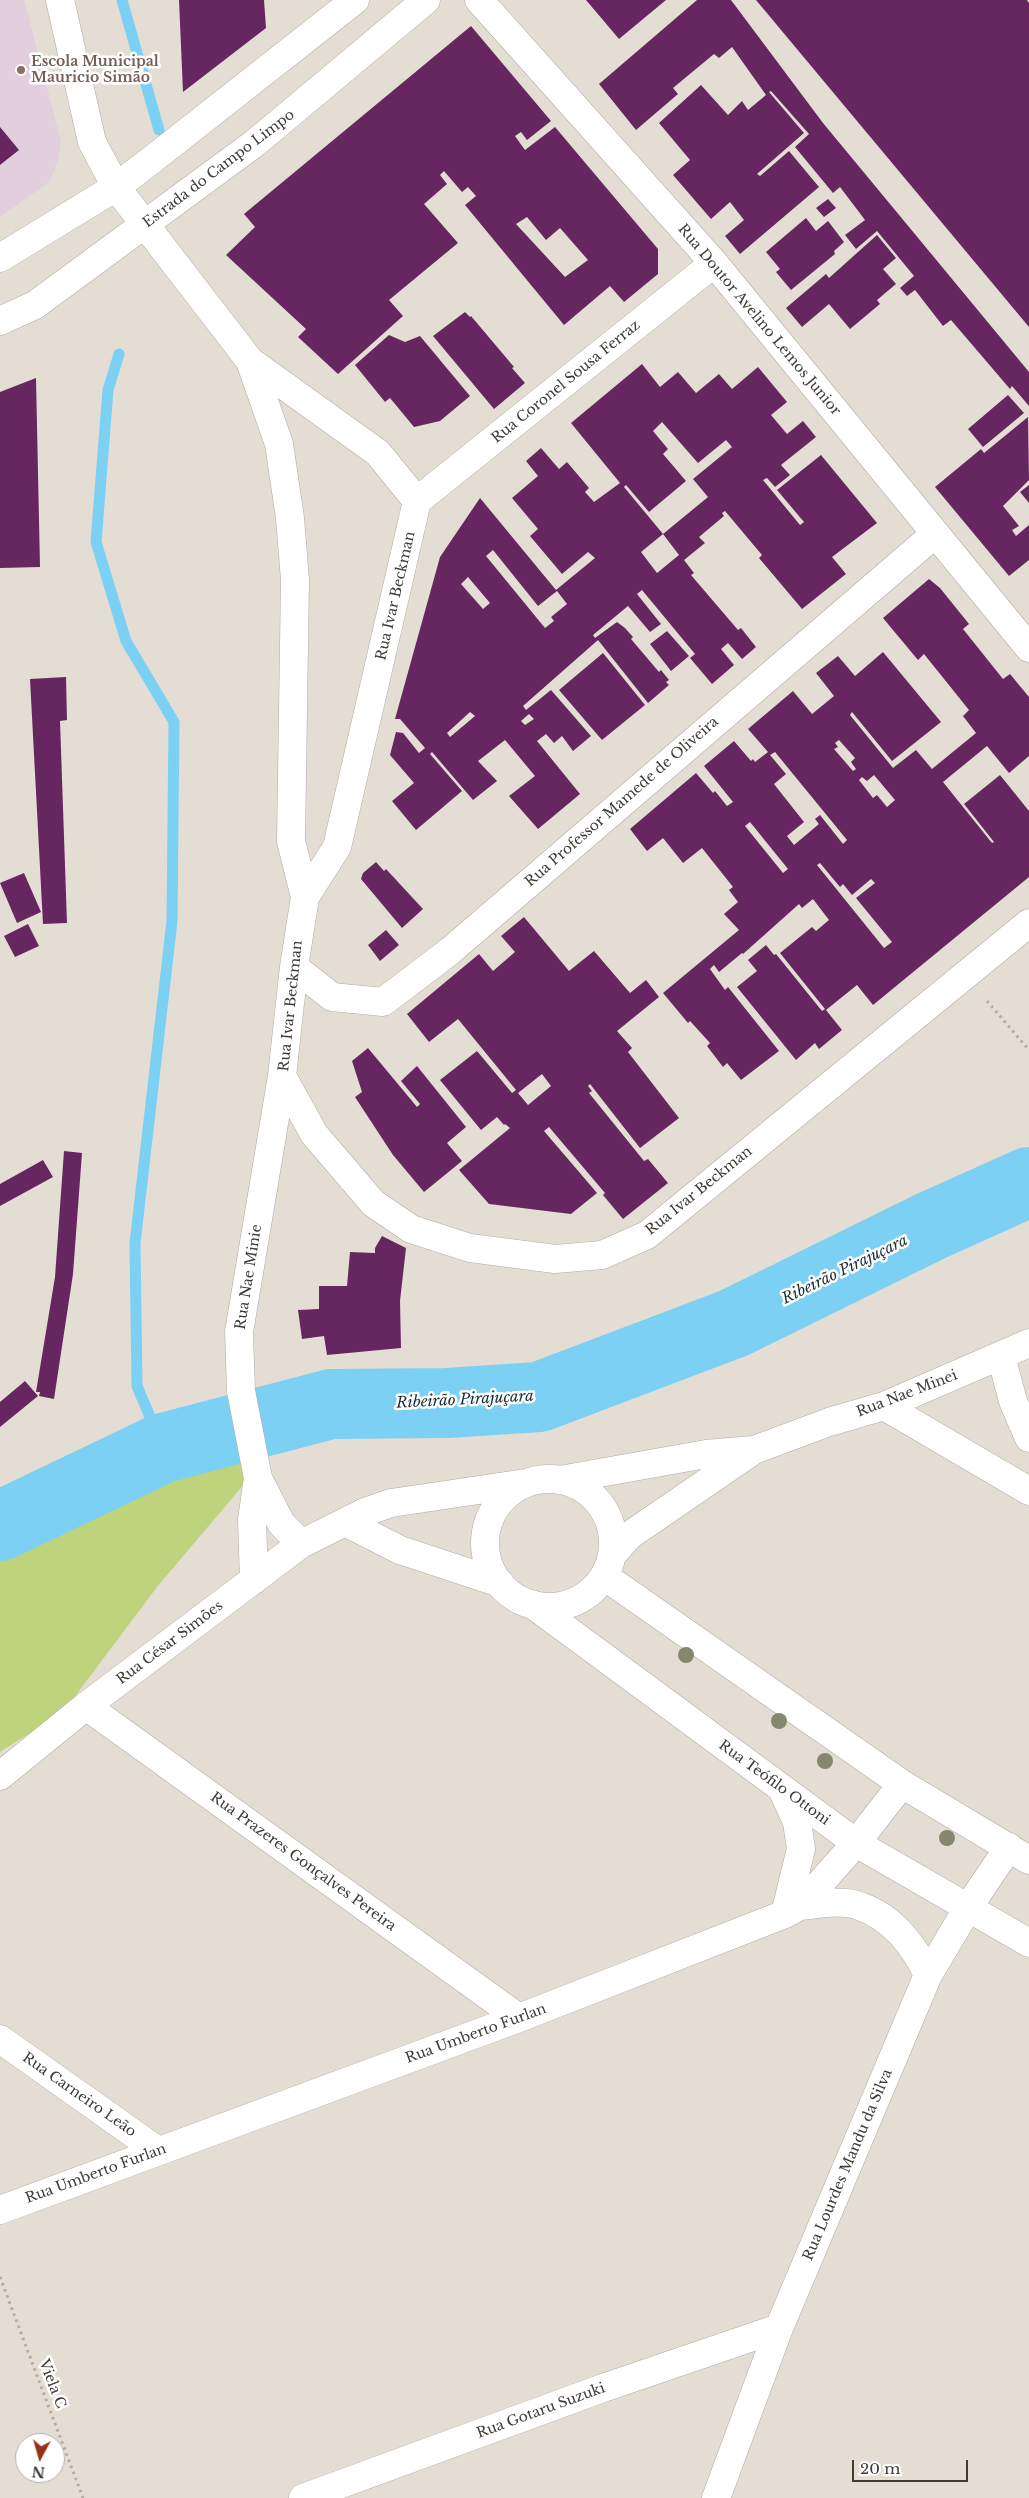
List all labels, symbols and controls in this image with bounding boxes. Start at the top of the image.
place label: Escola Municipal Mauricio Simão [31,54,159,86]
marker: Escola Municipal Mauricio Simão [15,64,27,76]
street label: Estrada do Campo Limpo [140,106,298,232]
street label: Rua Doutor Avelino Lemos Junior [674,221,844,419]
street label: Rua Coronel Sousa Ferraz [488,317,644,447]
street label: Rua Ivar Beckman [373,530,419,662]
street label: Rua Professor Mamede de Oliveira [522,713,722,891]
street label: Rua Ivar Beckman [276,940,306,1072]
street label: Rua Ivar Beckman [643,1143,755,1239]
street label: Rua Nae Minie [232,1223,266,1331]
water label: Ribeirão Pirajuçara [779,1232,911,1308]
street label: Rua Nae Minei [854,1367,960,1421]
water label: Ribeirão Pirajuçara [396,1387,534,1413]
street label: Rua César Simões [114,1598,226,1688]
street label: Rua Teófilo Ottoni [715,1737,833,1829]
street label: Rua Prazeres Gonçalves Pereira [207,1789,399,1935]
street label: Rua Umberto Furlan [403,2001,549,2067]
street label: Rua Carneiro Leão [19,2049,139,2141]
street label: Rua Lourdes Mandu da Silva [800,2067,896,2263]
street label: Rua Umberto Furlan [23,2141,169,2207]
street label: Viela C [35,2357,69,2411]
street label: Rua Gotaru Suzuki [474,2380,608,2442]
north arrow [15,2433,65,2483]
scale bar [854,2450,970,2482]
text: 20 m [860,2459,900,2478]
text: N [31,2462,46,2482]

